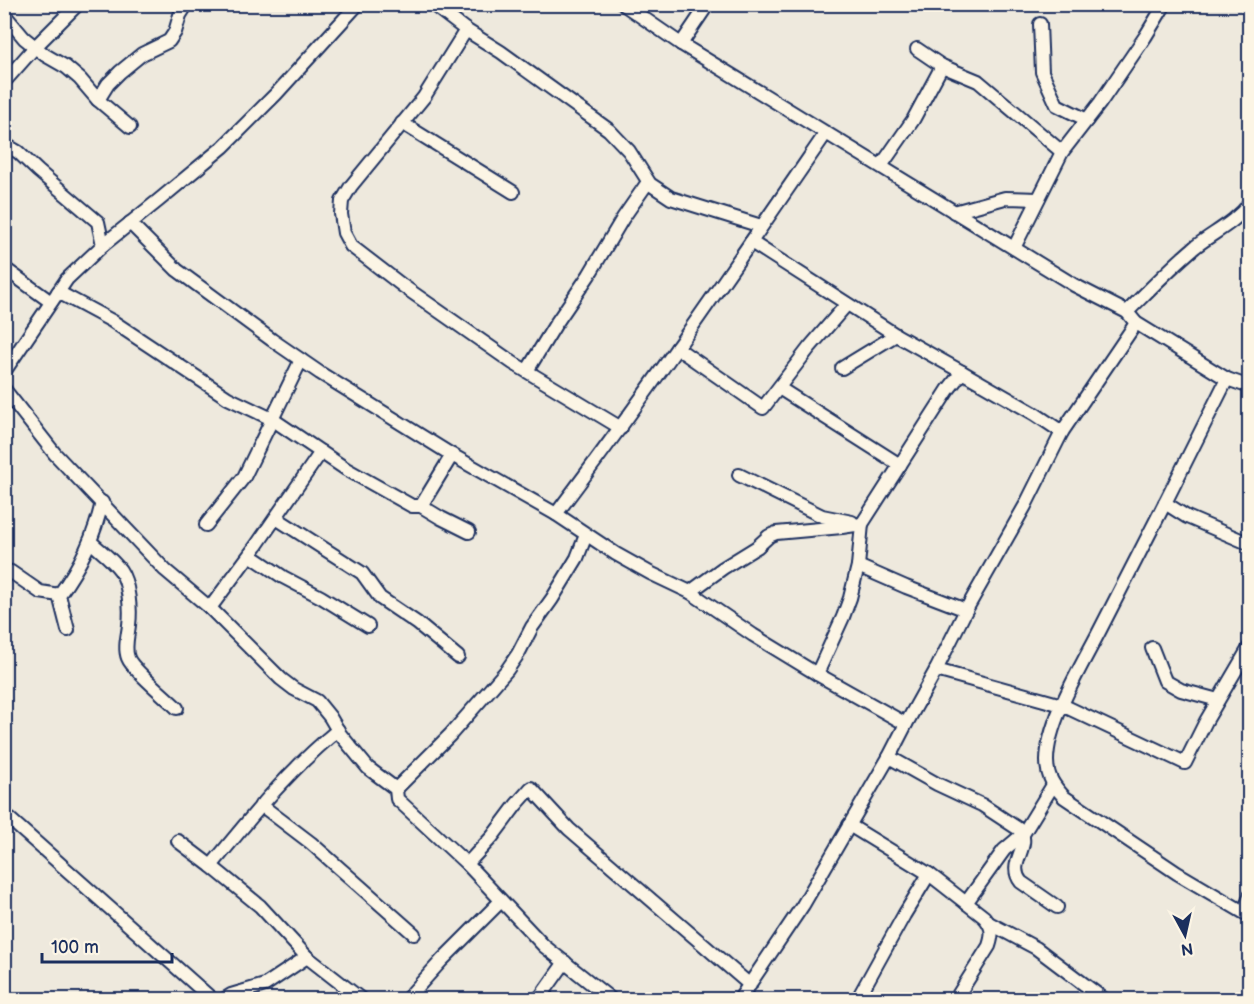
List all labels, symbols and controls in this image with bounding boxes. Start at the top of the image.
north arrow [1155,905,1215,965]
scale bar [42,926,172,964]
text: 100 m [51,937,99,958]
text: N [1180,938,1194,959]

